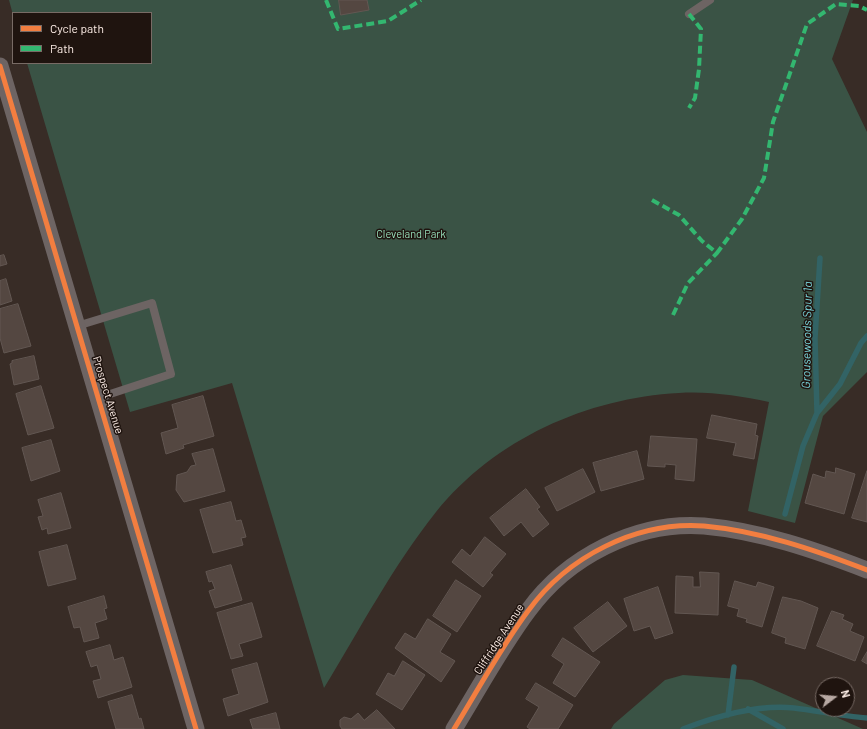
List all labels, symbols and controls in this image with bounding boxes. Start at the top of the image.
legend [12,12,152,64]
text: Cycle path [50,21,104,35]
text: Path [50,41,74,55]
park label: Cleveland Park [376,227,446,241]
water label: Grousewoods Spur 1a [799,281,815,389]
street label: Prospect Avenue [90,355,126,435]
street label: Cliffridge Avenue [471,601,527,677]
north arrow [815,677,855,717]
text: N [839,689,853,699]

